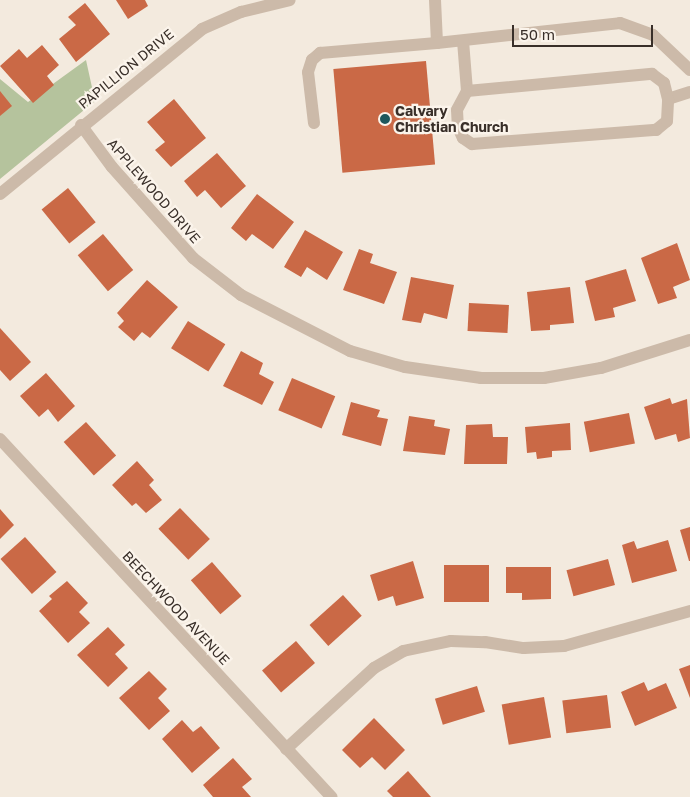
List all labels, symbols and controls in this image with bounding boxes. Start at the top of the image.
scale bar [515,15,656,47]
text: 50 m [520,25,555,43]
street label: PAPILLION DRIVE [75,26,177,112]
place label: Calvary Christian Church [395,103,509,136]
marker: Calvary Christian Church [379,113,391,125]
street label: APPLEWOOD DRIVE [104,135,204,247]
street label: BEECHWOOD AVENUE [119,548,233,668]

